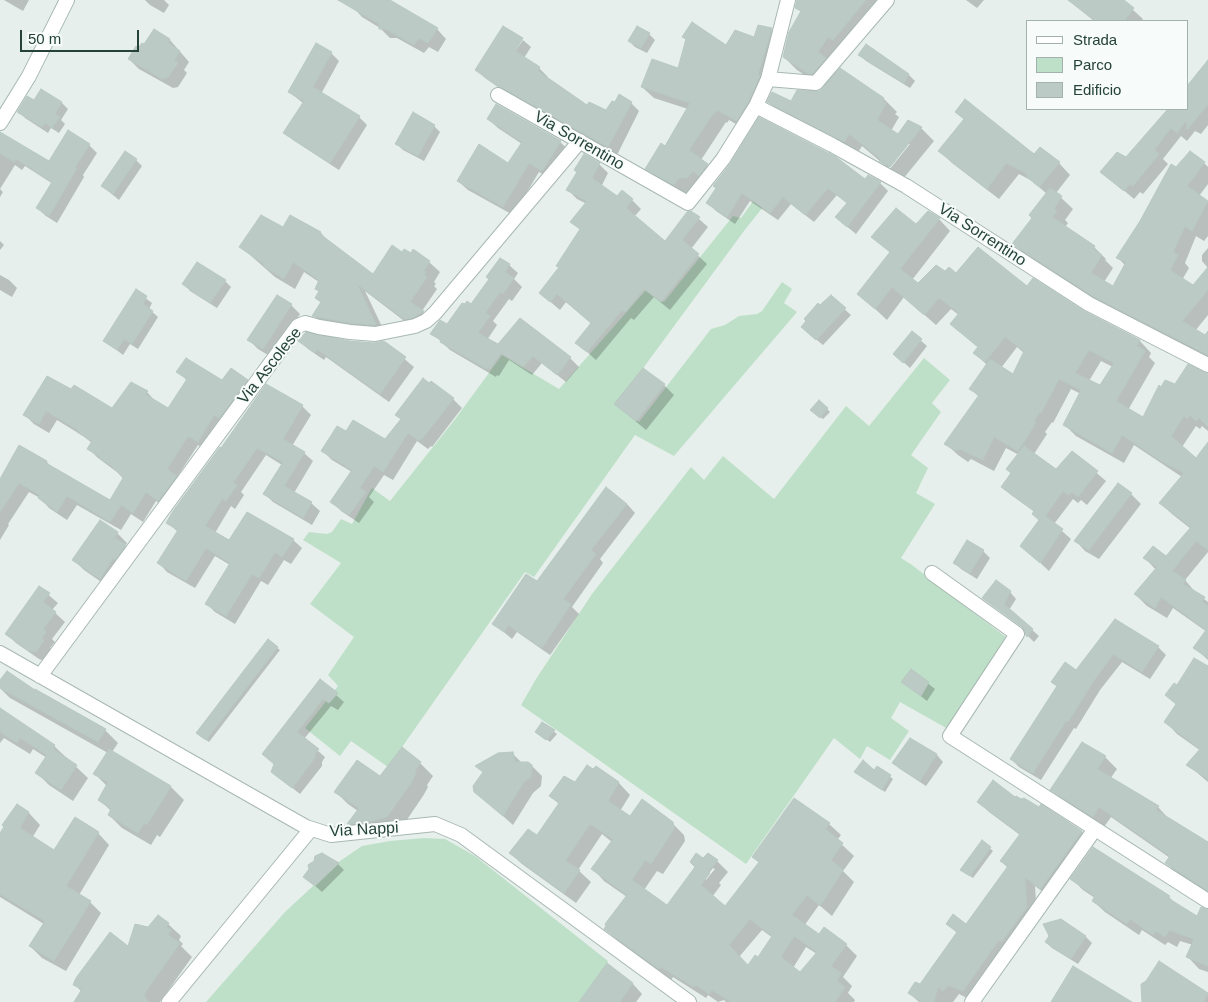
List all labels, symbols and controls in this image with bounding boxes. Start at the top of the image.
scale bar [22,20,141,52]
legend [1026,20,1188,110]
text: 50 m [28,30,61,47]
text: Strada [1073,31,1117,48]
text: Parco [1073,56,1112,73]
text: Edificio [1073,81,1121,98]
street label: Via Sorrentino [530,107,628,175]
street label: Via Sorrentino [934,199,1030,271]
street label: Via Ascolese [234,324,306,408]
street label: Via Nappi [329,819,399,841]

